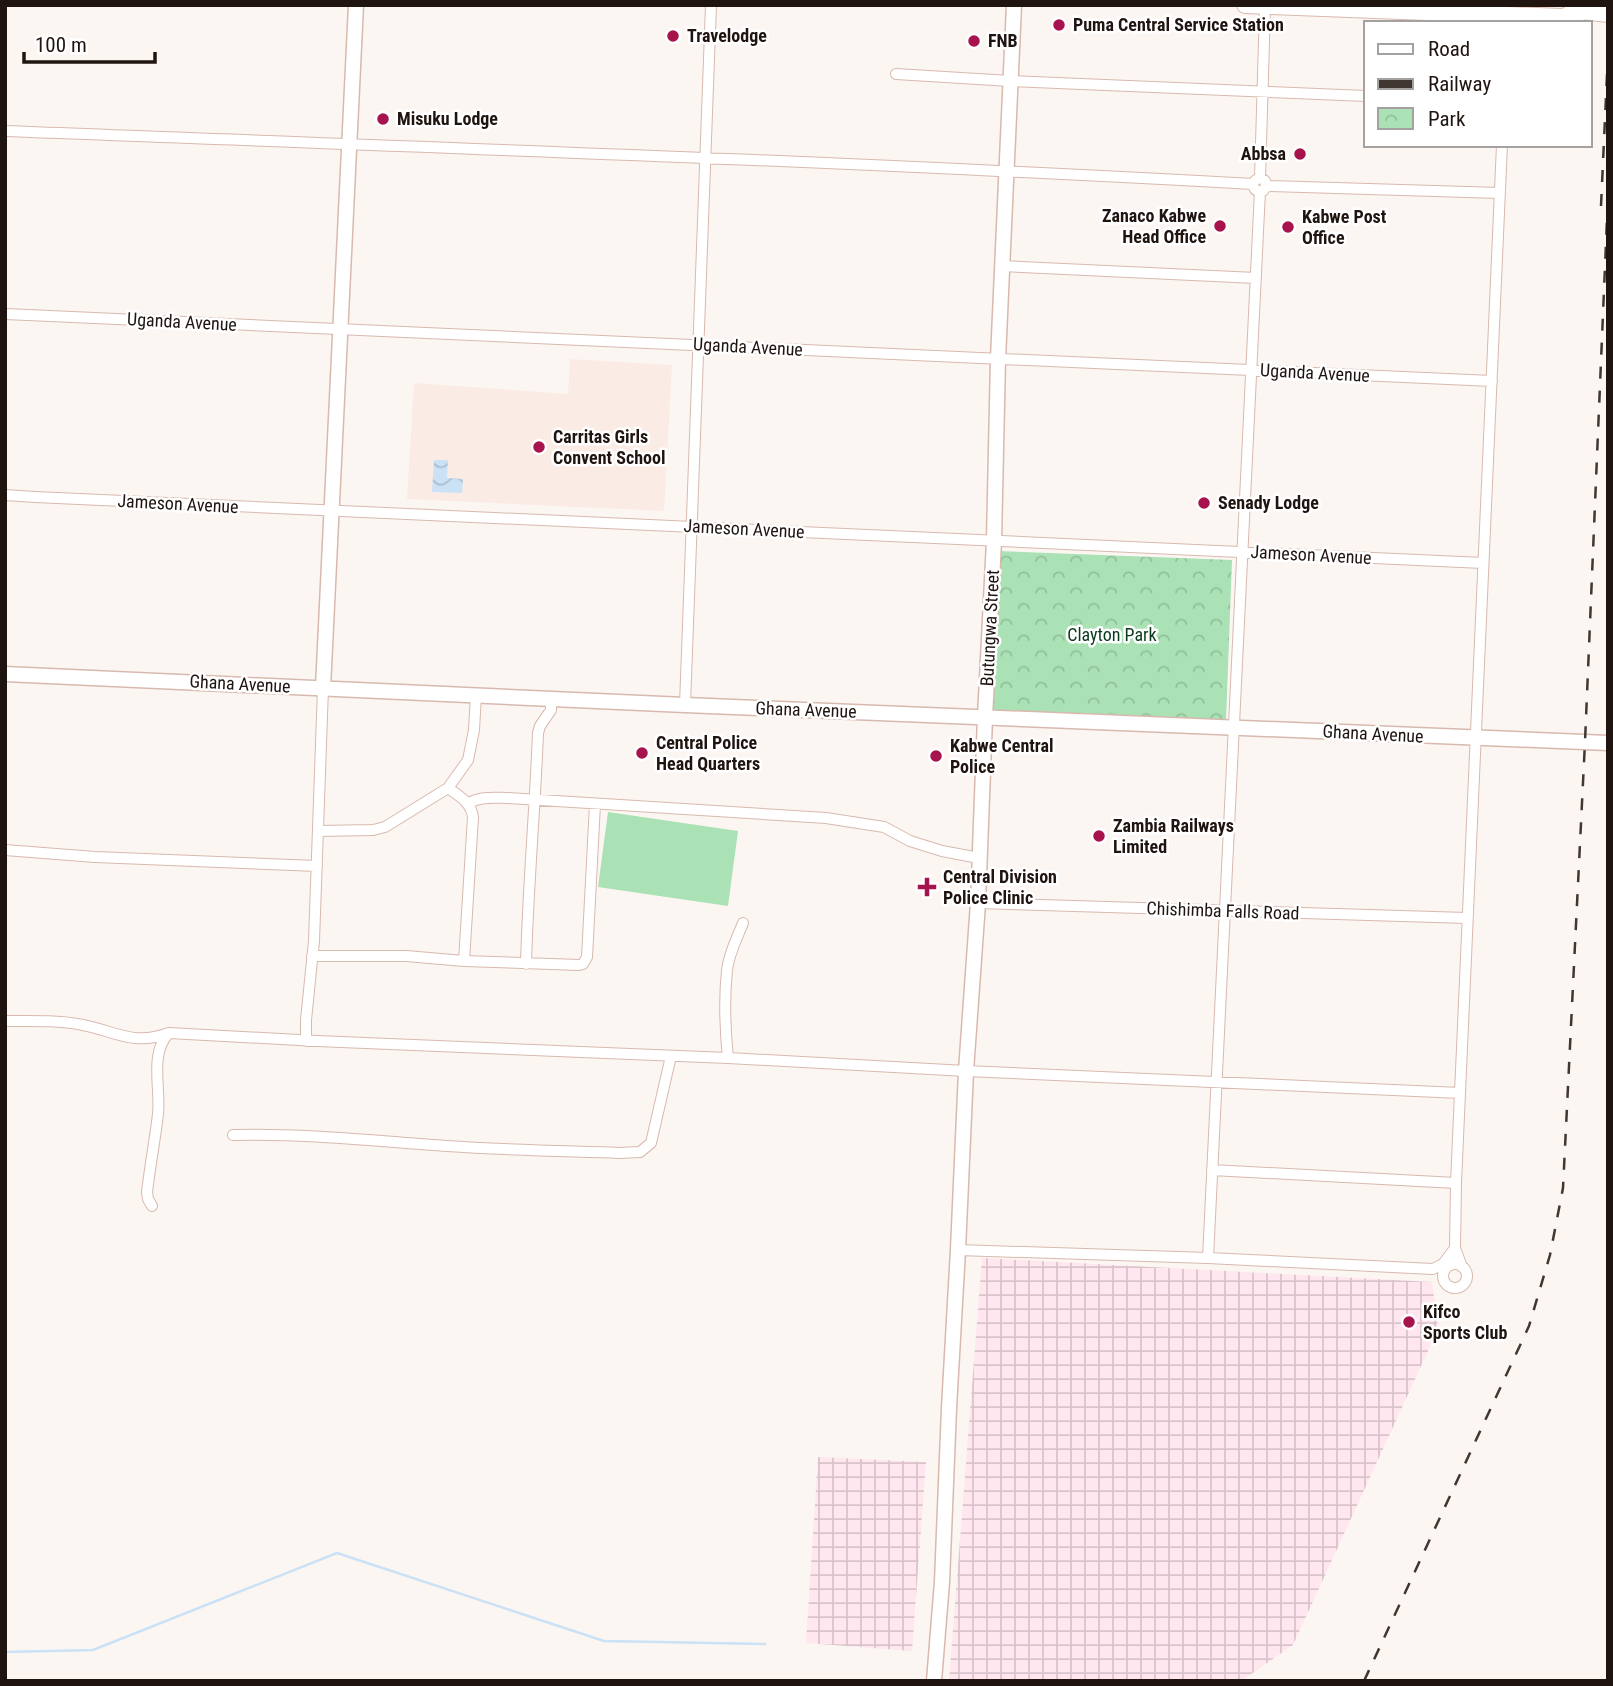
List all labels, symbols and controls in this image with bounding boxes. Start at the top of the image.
place label: Puma Central Service Station [1073,14,1284,35]
marker: Puma Central Service Station [1051,17,1067,33]
scale bar [24,21,156,65]
legend [1364,21,1592,147]
place label: Travelodge [687,25,767,46]
marker: Travelodge [665,28,681,44]
place label: FNB [988,30,1018,51]
text: 100 m [35,33,87,57]
marker: FNB [966,33,982,49]
text: Road [1428,37,1470,61]
text: Railway [1428,72,1491,96]
text: Park [1428,107,1466,131]
place label: Misuku Lodge [397,108,498,129]
marker: Misuku Lodge [375,111,391,127]
place label: Abbsa [1241,143,1286,164]
marker: Abbsa [1292,146,1308,162]
place label: Zanaco Kabwe Head Office [1102,205,1206,247]
place label: Kabwe Post Office [1302,206,1387,248]
marker: Zanaco Kabwe Head Office [1212,218,1228,234]
marker: Kabwe Post Office [1280,219,1296,235]
street label: Uganda Avenue [127,308,237,335]
street label: Uganda Avenue [693,333,803,360]
street label: Uganda Avenue [1260,359,1370,386]
place label: Carritas Girls Convent School [553,426,665,468]
marker: Carritas Girls Convent School [531,439,547,455]
street label: Jameson Avenue [117,490,239,517]
place label: Senady Lodge [1218,492,1319,513]
marker: Senady Lodge [1196,495,1212,511]
street label: Jameson Avenue [683,515,805,542]
street label: Jameson Avenue [1250,541,1372,568]
street label: Butungwa Street [976,569,1003,687]
park label: Clayton Park [1067,624,1157,645]
street label: Ghana Avenue [189,670,291,697]
street label: Ghana Avenue [755,697,857,722]
street label: Ghana Avenue [1322,720,1424,747]
place label: Central Police Head Quarters [656,732,760,774]
place label: Kabwe Central Police [950,735,1053,777]
marker: Central Police Head Quarters [634,745,650,761]
marker: Kabwe Central Police [928,748,944,764]
place label: Zambia Railways Limited [1113,815,1234,857]
marker: Zambia Railways Limited [1091,828,1107,844]
place label: Central Division Police Clinic [943,866,1057,908]
marker: Central Division Police Clinic [917,877,937,897]
street label: Chishimba Falls Road [1146,897,1300,924]
place label: Kifco Sports Club [1423,1301,1507,1343]
marker: Kifco Sports Club [1401,1314,1417,1330]

